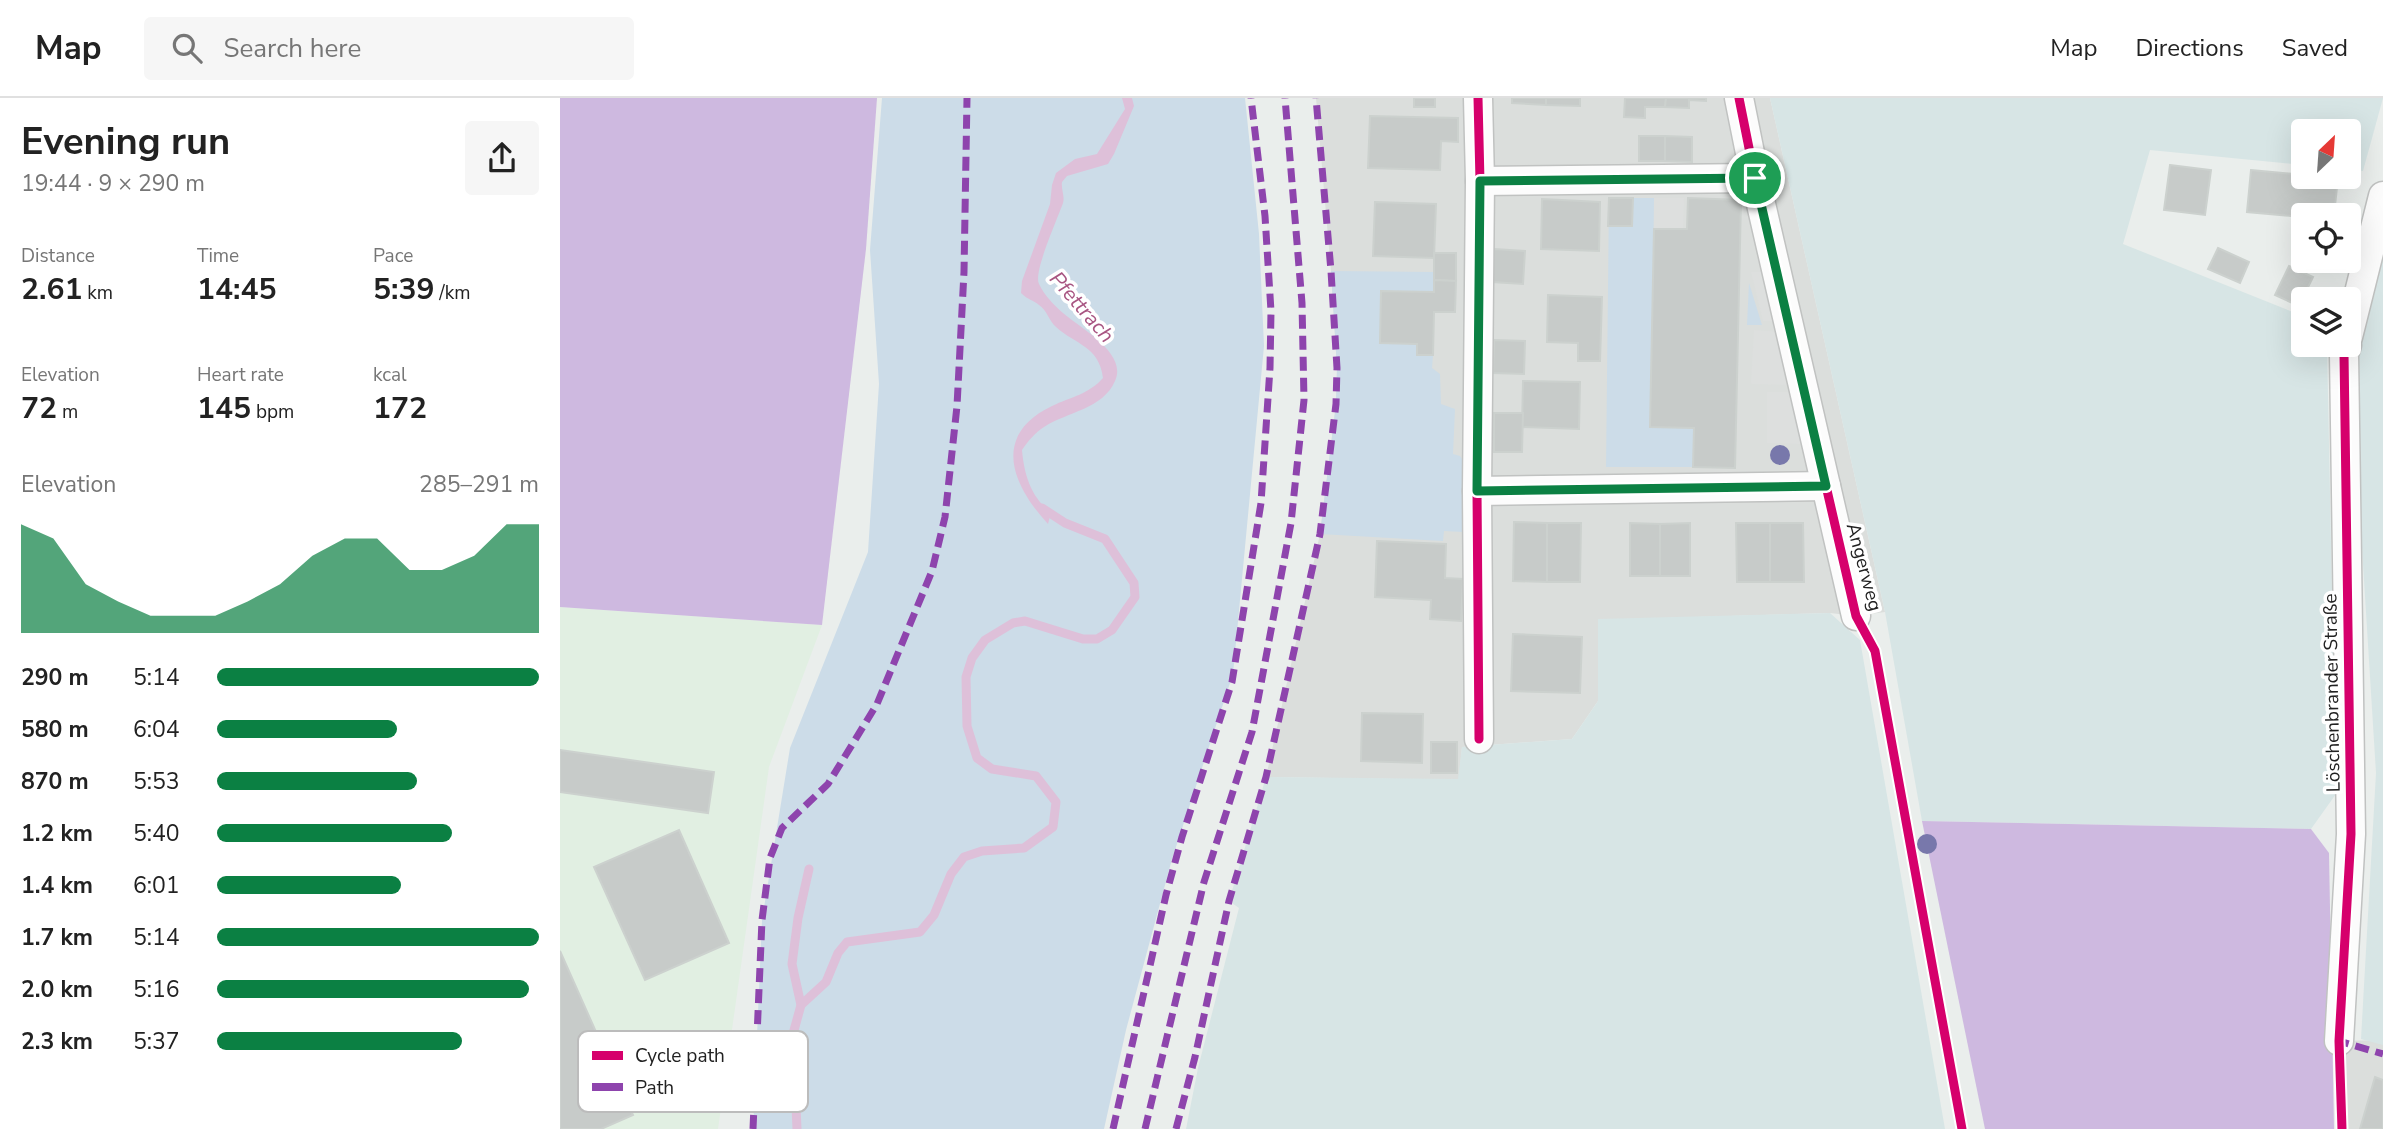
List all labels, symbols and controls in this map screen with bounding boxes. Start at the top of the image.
search box [144,17,634,80]
text: Map [35,26,102,71]
icon: search [168,29,206,67]
text: Search here [224,31,361,66]
text: Map [2050,32,2097,64]
text: Directions [2135,32,2244,64]
text: Saved [2282,32,2348,64]
text: Evening run [21,116,230,167]
north arrow [2291,119,2361,189]
map controls [2291,119,2361,357]
button: share [465,121,539,195]
pin [1725,148,1785,208]
icon: arrive [1736,159,1774,197]
text: 19:44 · 9 × 290 m [21,168,205,199]
button: locate [2291,203,2361,273]
text: Distance [21,243,95,269]
text: Time [197,243,239,269]
text: Pace [373,243,413,269]
water label: Pfettrach [1043,265,1121,349]
text: 2.61 [21,269,82,310]
text: 14:45 [197,269,276,310]
text: 5:39 [373,269,434,310]
text: km [82,280,113,306]
text: /km [434,280,470,306]
button: layers [2291,287,2361,357]
text: Elevation [21,362,100,388]
text: Heart rate [197,362,284,388]
text: kcal [373,362,407,388]
text: 72 [21,388,57,429]
text: 145 [197,388,251,429]
text: 172 [373,388,427,429]
text: m [57,399,78,425]
text: bpm [251,399,294,425]
text: Elevation [21,469,116,500]
text: 285–291 m [419,469,539,500]
street label: Angerweg [1840,520,1888,614]
street label: Löschenbrander Straße [2317,593,2347,793]
text: 290 m [21,662,89,693]
text: 5:14 [133,662,180,693]
text: 580 m [21,714,89,745]
text: 6:04 [133,714,180,745]
text: 870 m [21,766,89,797]
text: 5:53 [133,766,180,797]
text: 1.2 km [21,818,93,849]
text: 5:40 [133,818,180,849]
text: 1.4 km [21,870,93,901]
text: 6:01 [133,870,180,901]
text: 1.7 km [21,922,93,953]
text: 5:14 [133,922,180,953]
text: 2.0 km [21,974,93,1005]
text: 5:16 [133,974,180,1005]
text: 2.3 km [21,1026,93,1057]
text: 5:37 [133,1026,180,1057]
legend [578,1031,808,1112]
text: Cycle path [635,1043,725,1069]
text: Path [635,1075,674,1101]

